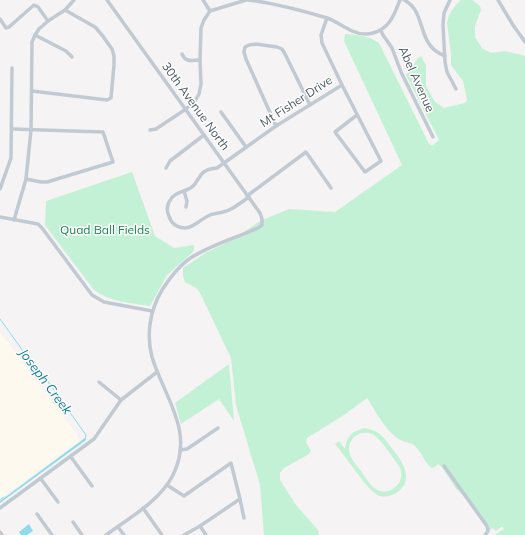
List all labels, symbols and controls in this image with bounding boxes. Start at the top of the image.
street label: Abel Avenue [396,44,438,114]
street label: 30th Avenue North [159,59,233,153]
street label: Mt Fisher Drive [257,72,335,130]
park label: Quad Ball Fields [60,222,150,237]
water label: Joseph Creek [15,344,76,417]

